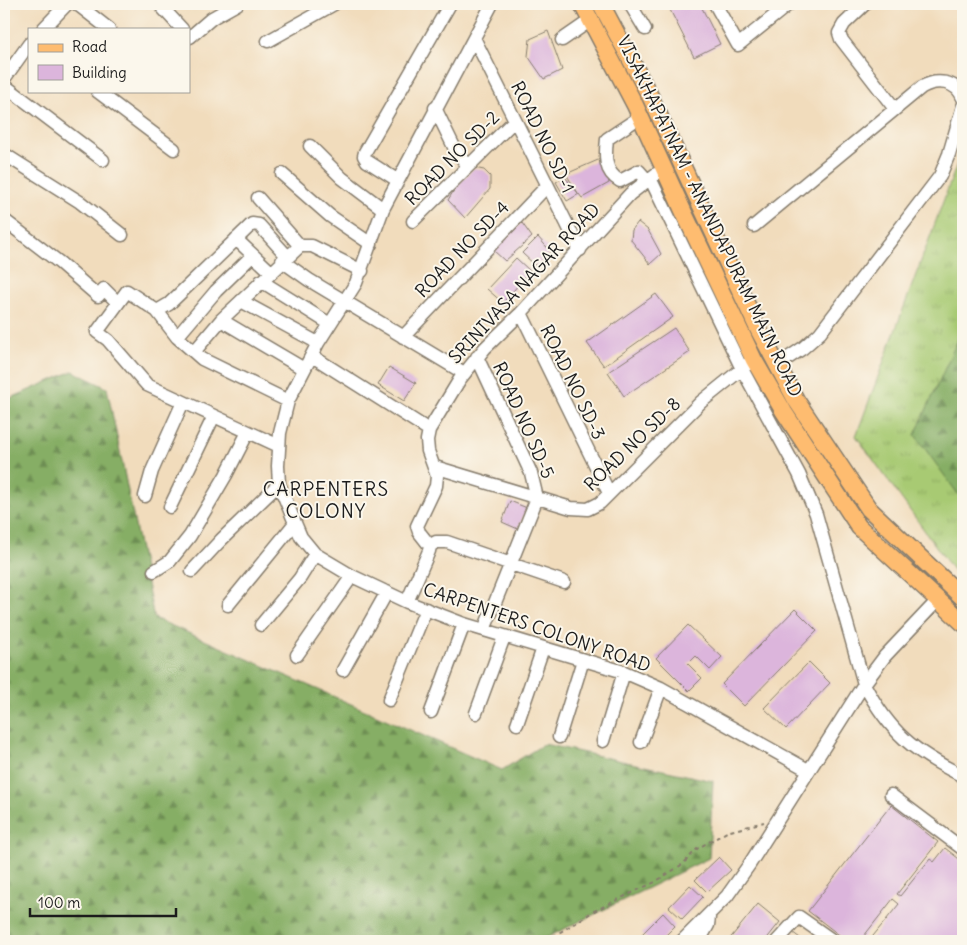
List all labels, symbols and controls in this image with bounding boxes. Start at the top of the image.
legend [28,28,190,92]
street label: VISAKHAPATNAM - ANANDAPURAM MAIN ROAD [612,32,808,400]
text: Road [72,37,107,56]
text: Building [72,63,127,82]
street label: ROAD NO SD-1 [506,77,580,197]
street label: ROAD NO SD-2 [400,106,504,210]
street label: ROAD NO SD-4 [410,196,514,302]
street label: SRINIVASA NAGAR ROAD [443,198,605,368]
street label: ROAD NO SD-3 [535,321,611,443]
street label: ROAD NO SD-5 [488,358,560,482]
street label: ROAD NO SD-8 [579,392,685,496]
district label: CARPENTERS COLONY [263,477,389,523]
street label: CARPENTERS COLONY ROAD [420,577,654,677]
scale bar [30,885,176,917]
text: 100 m [38,893,80,912]

